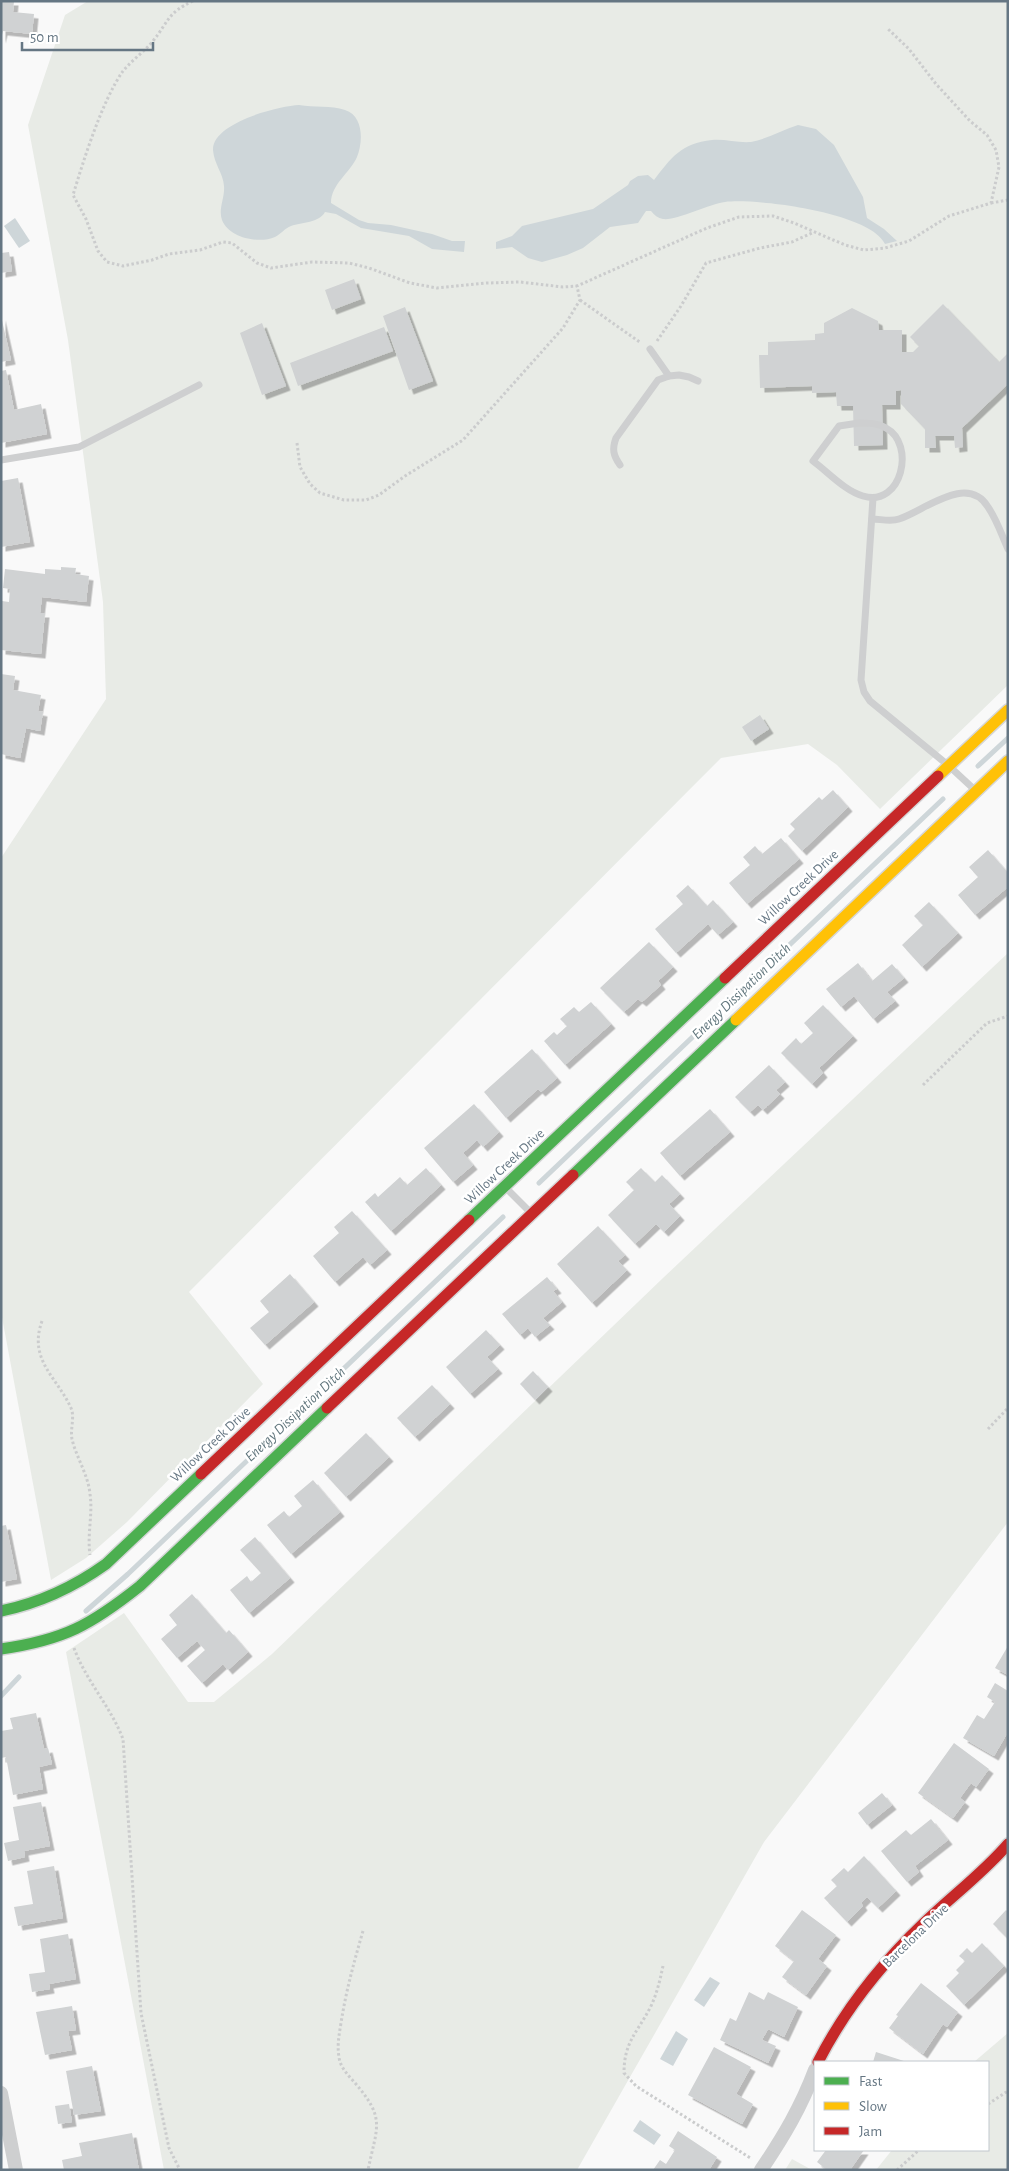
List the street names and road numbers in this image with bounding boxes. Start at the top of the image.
street label: Willow Creek Drive [756,847,841,928]
street label: Willow Creek Drive [462,1126,547,1207]
street label: Willow Creek Drive [168,1404,253,1485]
street label: Barcelona Drive [880,1901,951,1970]

